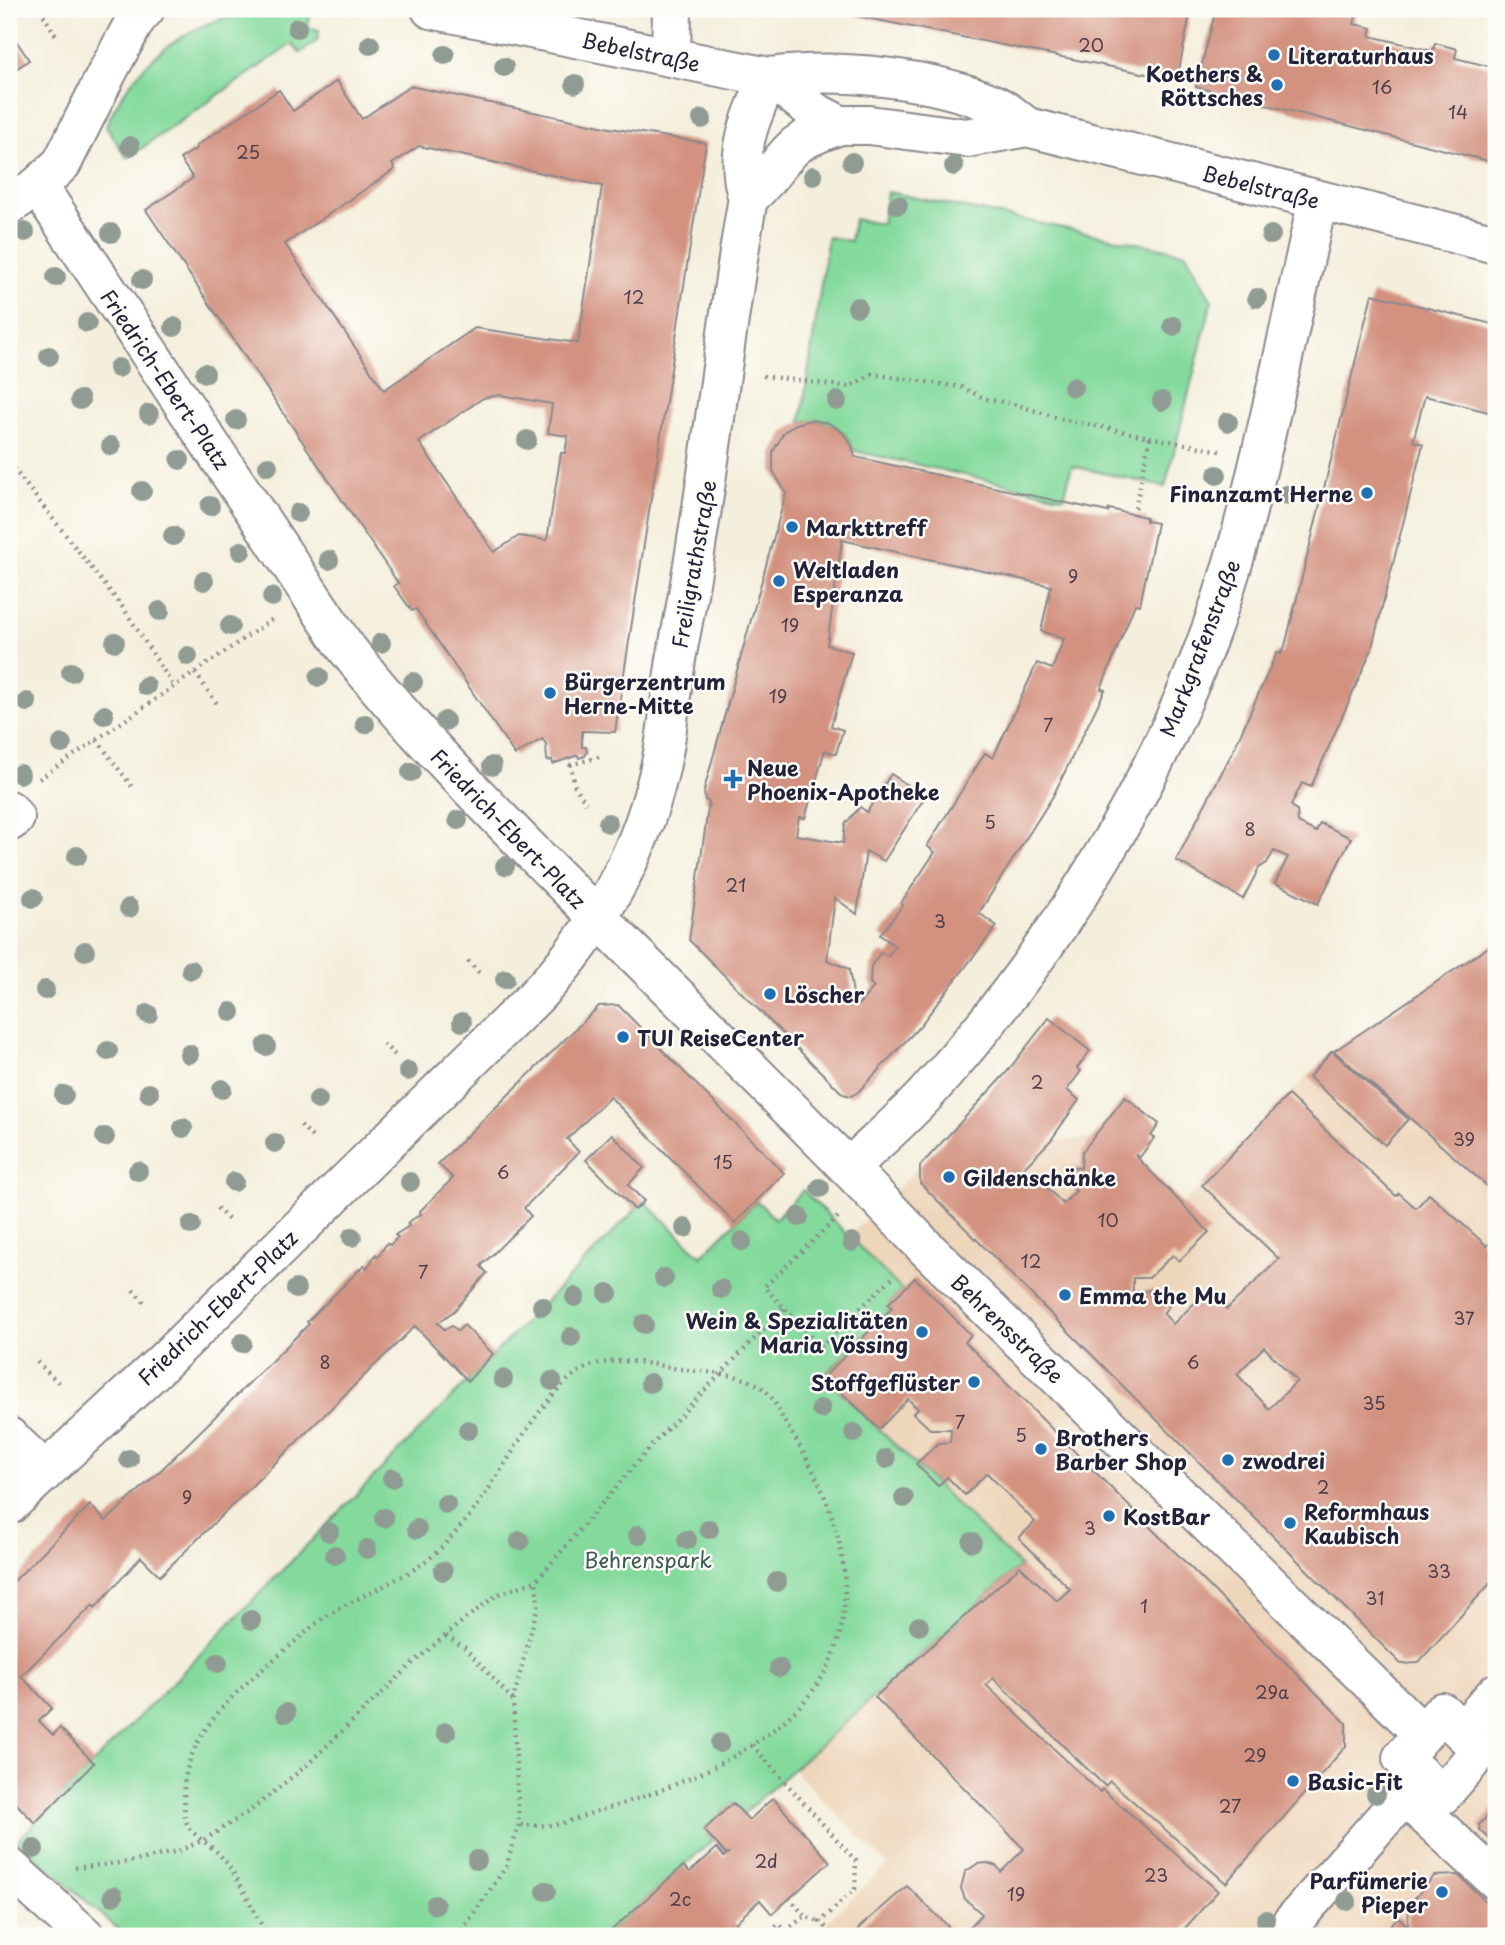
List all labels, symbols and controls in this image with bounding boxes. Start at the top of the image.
street label: Bebelstraße [579,23,703,79]
house number: 20 [1078,31,1104,58]
place label: Literaturhaus [1288,39,1434,71]
marker: Literaturhaus [1266,47,1282,63]
place label: Koethers & Röttsches [1146,57,1263,113]
house number: 16 [1372,73,1392,100]
marker: Koethers & Röttsches [1269,77,1285,93]
house number: 14 [1448,98,1468,125]
house number: 25 [236,138,260,165]
street label: Bebelstraße [1199,156,1323,216]
street label: Friedrich-Ebert-Platz [94,282,239,476]
house number: 12 [624,283,644,310]
street label: Freiligrathstraße [662,477,724,651]
place label: Finanzamt Herne [1169,477,1353,509]
marker: Finanzamt Herne [1359,485,1375,501]
place label: Markttreff [806,511,928,543]
marker: Markttreff [784,519,800,535]
place label: Weltladen Esperanza [793,553,903,609]
street label: Markgrafenstraße [1150,555,1248,741]
house number: 9 [1068,562,1078,589]
marker: Weltladen Esperanza [771,573,787,589]
house number: 19 [781,611,799,638]
place label: Bürgerzentrum Herne-Mitte [564,665,726,721]
house number: 19 [769,682,787,709]
marker: Bürgerzentrum Herne-Mitte [542,685,558,701]
house number: 7 [1043,711,1053,738]
street label: Friedrich-Ebert-Platz [424,741,594,915]
place label: Neue Phoenix-Apotheke [747,751,939,807]
marker: Neue Phoenix-Apotheke [725,771,741,787]
house number: 5 [984,808,996,835]
house number: 8 [1244,815,1256,842]
house number: 21 [726,871,746,898]
house number: 3 [934,907,946,934]
place label: Löscher [784,978,865,1010]
marker: Löscher [762,986,778,1002]
place label: TUI ReiseCenter [637,1021,804,1053]
marker: TUI ReiseCenter [615,1029,631,1045]
house number: 2 [1031,1068,1043,1095]
house number: 39 [1453,1125,1475,1152]
house number: 15 [713,1148,733,1175]
house number: 6 [497,1158,509,1185]
place label: Gildenschänke [963,1161,1116,1193]
marker: Gildenschänke [941,1169,957,1185]
house number: 10 [1097,1206,1119,1233]
street label: Friedrich-Ebert-Platz [130,1222,304,1392]
house number: 12 [1021,1247,1041,1274]
house number: 7 [418,1258,428,1285]
street label: Behrensstraße [944,1266,1072,1390]
place label: Emma the Mu [1079,1279,1227,1311]
marker: Emma the Mu [1057,1287,1073,1303]
place label: Wein & Spezialitäten Maria Vössing [686,1304,908,1360]
house number: 37 [1453,1304,1475,1331]
marker: Wein & Spezialitäten Maria Vössing [914,1324,930,1340]
house number: 8 [319,1348,331,1375]
house number: 6 [1187,1348,1199,1375]
place label: Stoffgeflüster [811,1366,960,1398]
marker: Stoffgeflüster [966,1374,982,1390]
house number: 35 [1362,1389,1386,1416]
house number: 7 [955,1408,965,1435]
house number: 5 [1015,1421,1027,1448]
place label: Brothers Barber Shop [1055,1421,1187,1477]
marker: Brothers Barber Shop [1033,1441,1049,1457]
place label: zwodrei [1242,1444,1325,1476]
marker: zwodrei [1220,1452,1236,1468]
house number: 2 [1317,1473,1329,1500]
house number: 9 [182,1483,192,1510]
place label: Reformhaus Kaubisch [1304,1495,1429,1551]
place label: KostBar [1123,1500,1210,1532]
marker: KostBar [1101,1508,1117,1524]
house number: 3 [1084,1514,1096,1541]
marker: Reformhaus Kaubisch [1282,1515,1298,1531]
park label: Behrenspark [584,1543,712,1575]
house number: 33 [1427,1557,1451,1584]
house number: 31 [1366,1584,1384,1611]
house number: 1 [1140,1592,1148,1619]
house number: 29a [1255,1678,1289,1705]
house number: 29 [1244,1741,1266,1768]
place label: Basic-Fit [1307,1765,1403,1797]
marker: Basic-Fit [1285,1773,1301,1789]
house number: 27 [1219,1792,1241,1819]
house number: 2d [754,1847,778,1874]
house number: 23 [1144,1861,1168,1888]
place label: Parfümerie Pieper [1309,1864,1428,1920]
house number: 19 [1007,1880,1025,1907]
marker: Parfümerie Pieper [1434,1884,1450,1900]
house number: 2c [669,1885,691,1912]

